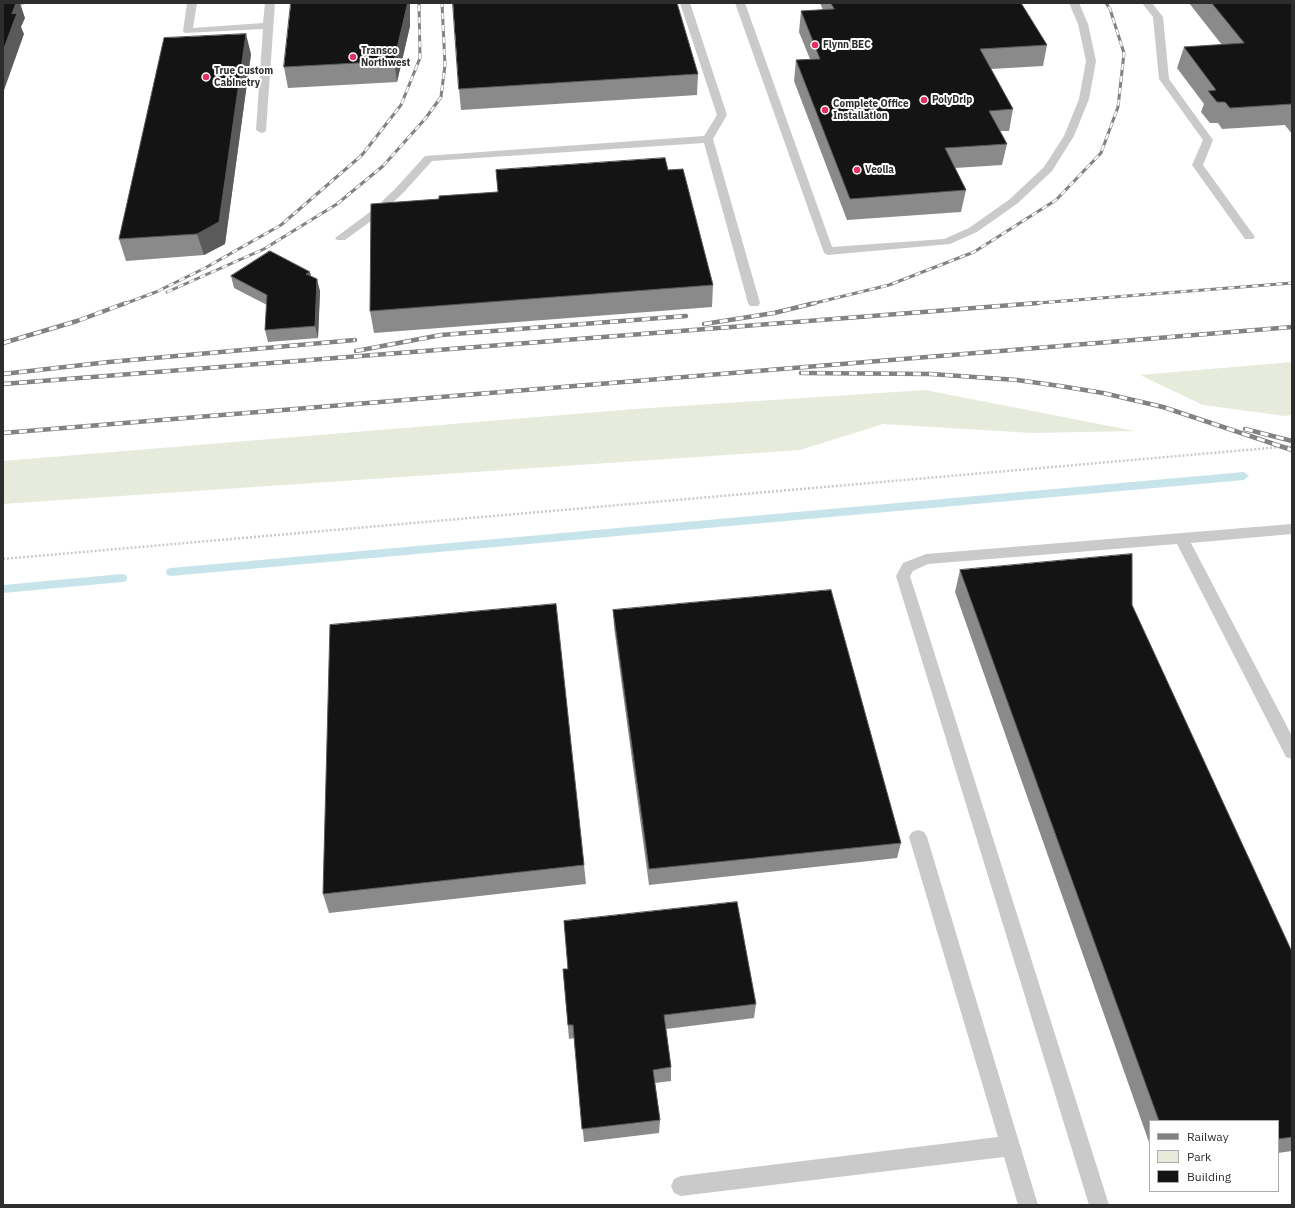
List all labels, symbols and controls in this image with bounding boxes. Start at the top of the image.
place label: Flynn BEC [823,39,871,51]
marker: Flynn BEC [810,40,820,50]
place label: Transco Northwest [361,45,410,68]
marker: Transco Northwest [348,52,358,62]
place label: True Custom Cabinetry [214,65,273,88]
marker: True Custom Cabinetry [201,72,211,82]
place label: PolyDrip [932,94,972,106]
marker: PolyDrip [919,95,929,105]
place label: Complete Office Installation [833,98,909,122]
marker: Complete Office Installation [820,105,830,115]
place label: Veolia [865,164,894,176]
marker: Veolia [852,165,862,175]
legend [1149,1120,1279,1192]
text: Railway [1187,1129,1229,1144]
text: Park [1187,1149,1211,1164]
text: Building [1187,1169,1231,1184]

